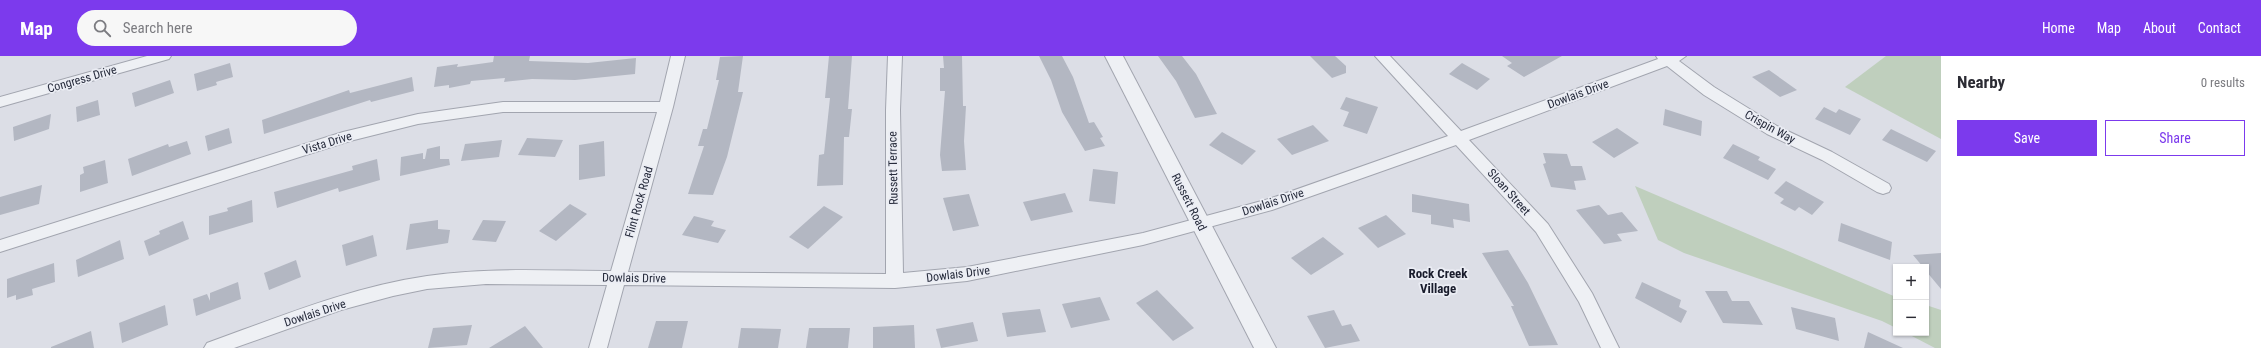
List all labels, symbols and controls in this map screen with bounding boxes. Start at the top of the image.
search box [77,10,357,46]
text: Map [20,17,53,40]
icon: search [91,17,113,39]
text: Search here [123,19,193,37]
text: Home [2042,20,2075,36]
text: Map [2097,20,2121,36]
text: About [2143,20,2176,36]
text: Contact [2198,20,2241,36]
street label: Congress Drive [46,62,119,96]
text: Nearby [1957,72,2005,92]
text: 0 results [2201,75,2245,90]
street label: Dowlais Drive [1545,76,1611,112]
street label: Crispin Way [1742,107,1798,147]
button: Save [1957,120,2097,156]
button: Share [2105,120,2245,156]
street label: Vista Drive [301,129,354,157]
street label: Russett Terrace [885,131,901,205]
street label: Flint Rock Road [622,165,656,239]
street label: Sloan Street [1485,166,1534,218]
street label: Russett Road [1169,171,1209,233]
street label: Dowlais Drive [1240,185,1306,219]
street label: Dowlais Drive [925,263,991,285]
map controls [1893,264,1929,336]
button: + [1893,264,1929,300]
district label: Rock Creek Village [1408,266,1468,296]
street label: Dowlais Drive [602,270,667,286]
street label: Dowlais Drive [282,296,348,330]
button: − [1893,300,1929,336]

